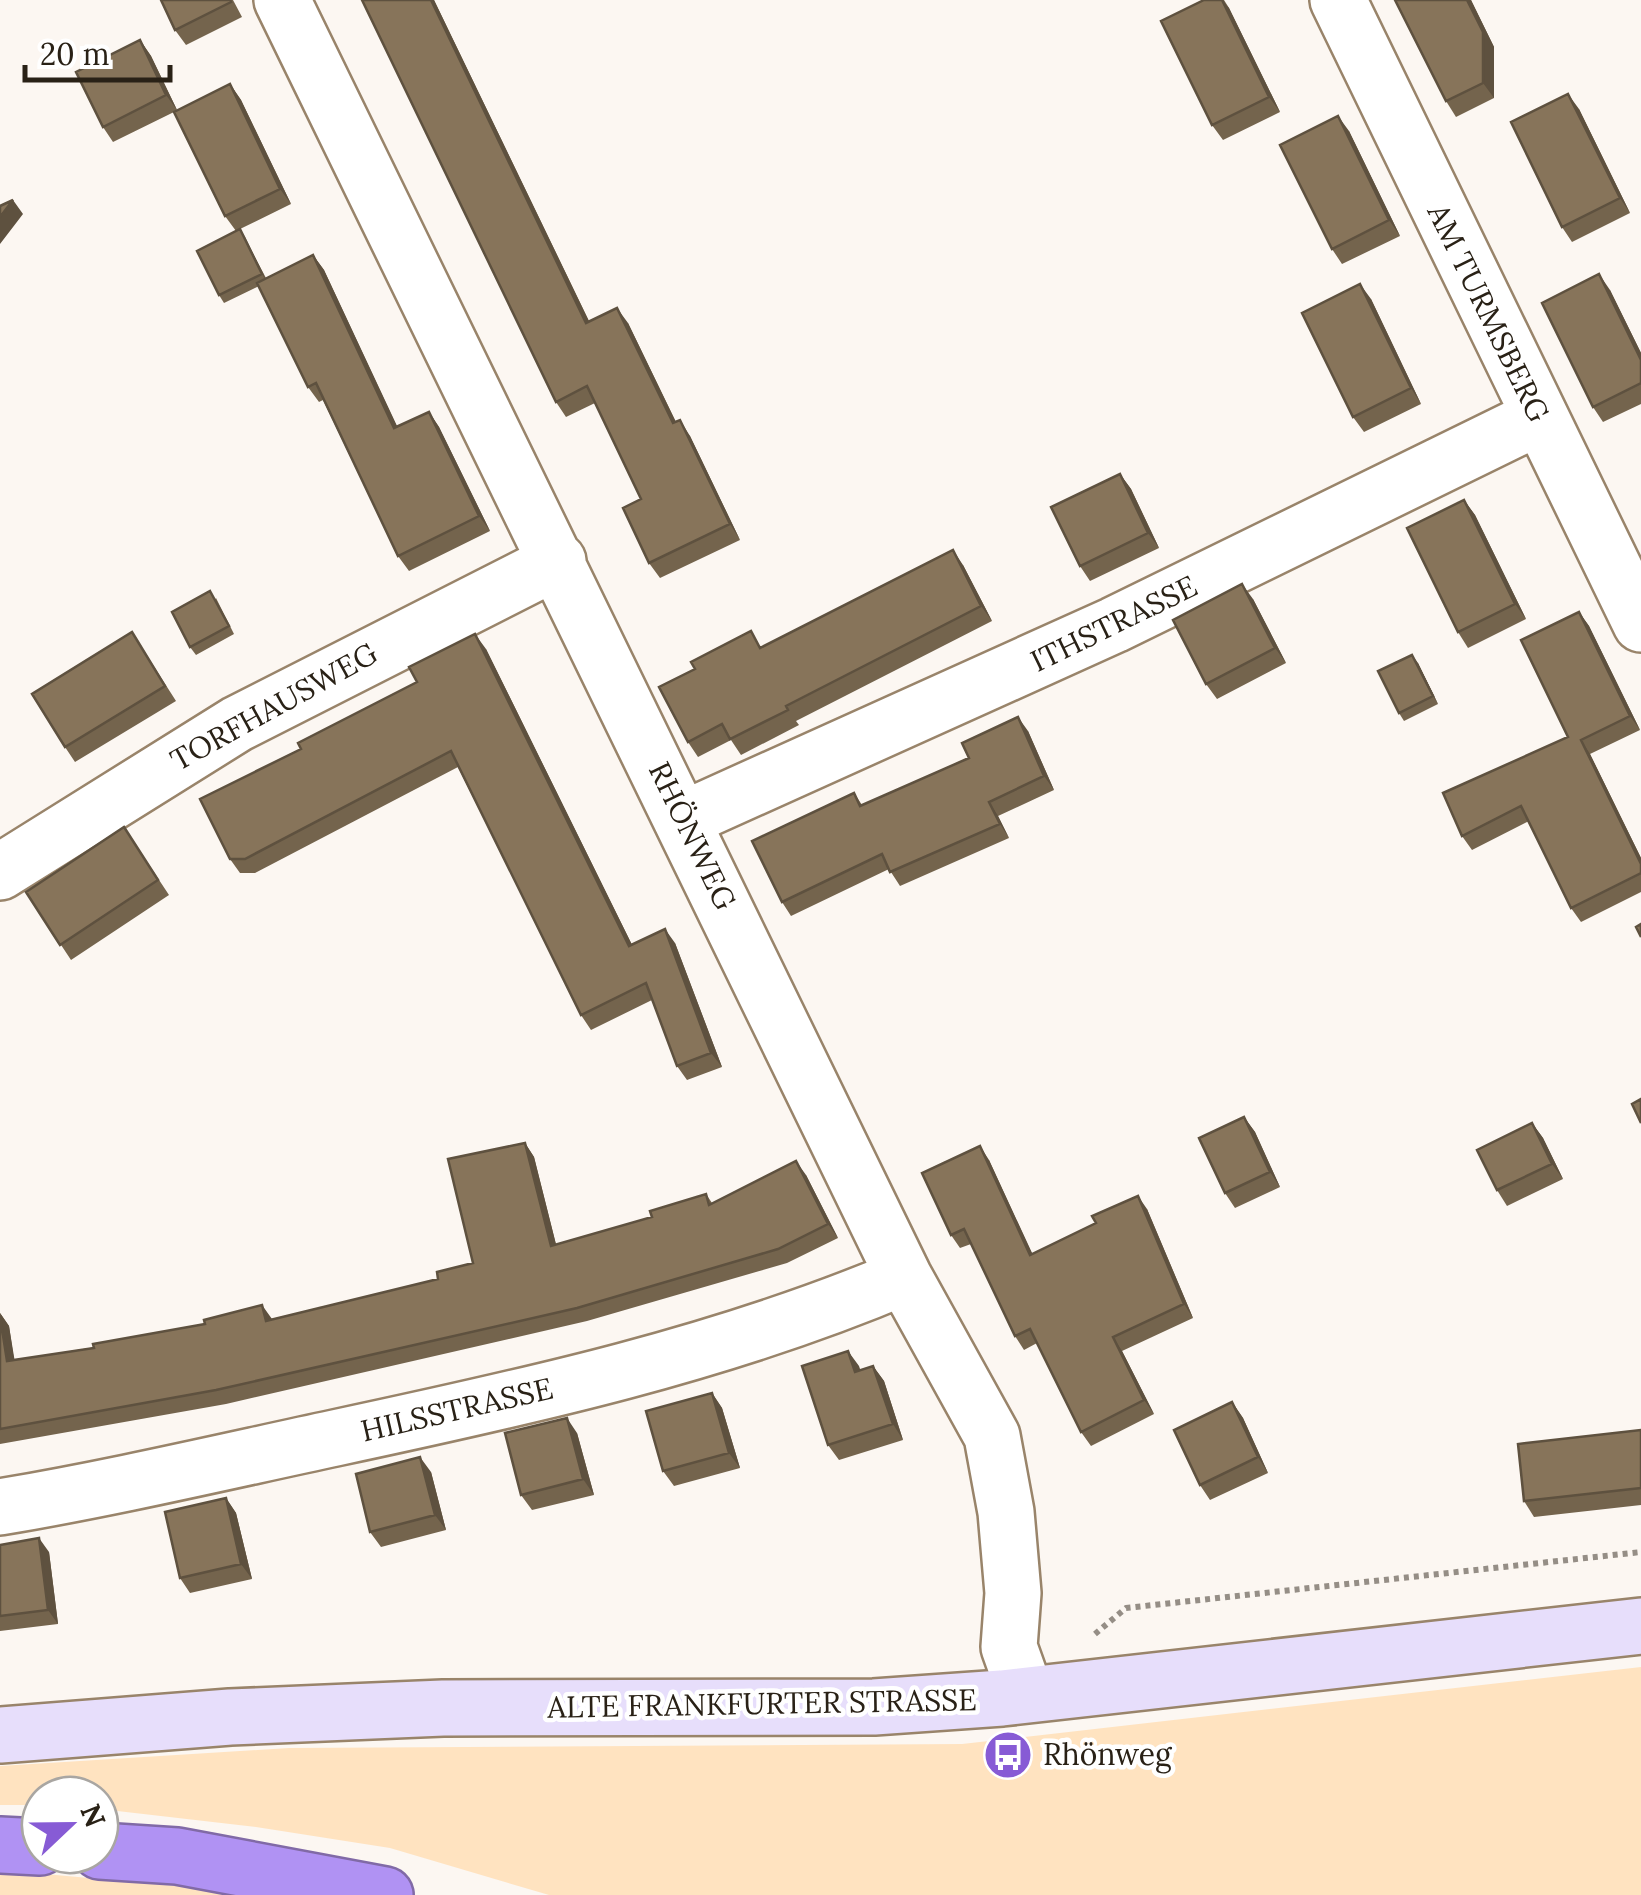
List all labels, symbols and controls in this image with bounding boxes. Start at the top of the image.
scale bar [25,20,170,82]
text: 20 m [40,35,109,73]
street label: AM TURMSBERG [1419,196,1558,428]
street label: ITHSTRASSE [1024,566,1203,680]
street label: TORFHAUSWEG [163,634,384,779]
street label: RHÖNWEG [641,755,745,916]
street label: HILSSTRASSE [357,1368,556,1450]
street label: ALTE FRANKFURTER STRASSE [546,1680,977,1726]
bus stop icon: Rhönweg [982,1729,1034,1781]
place label: Rhönweg [1043,1735,1173,1774]
north arrow [20,1775,120,1875]
text: N [72,1799,114,1832]

